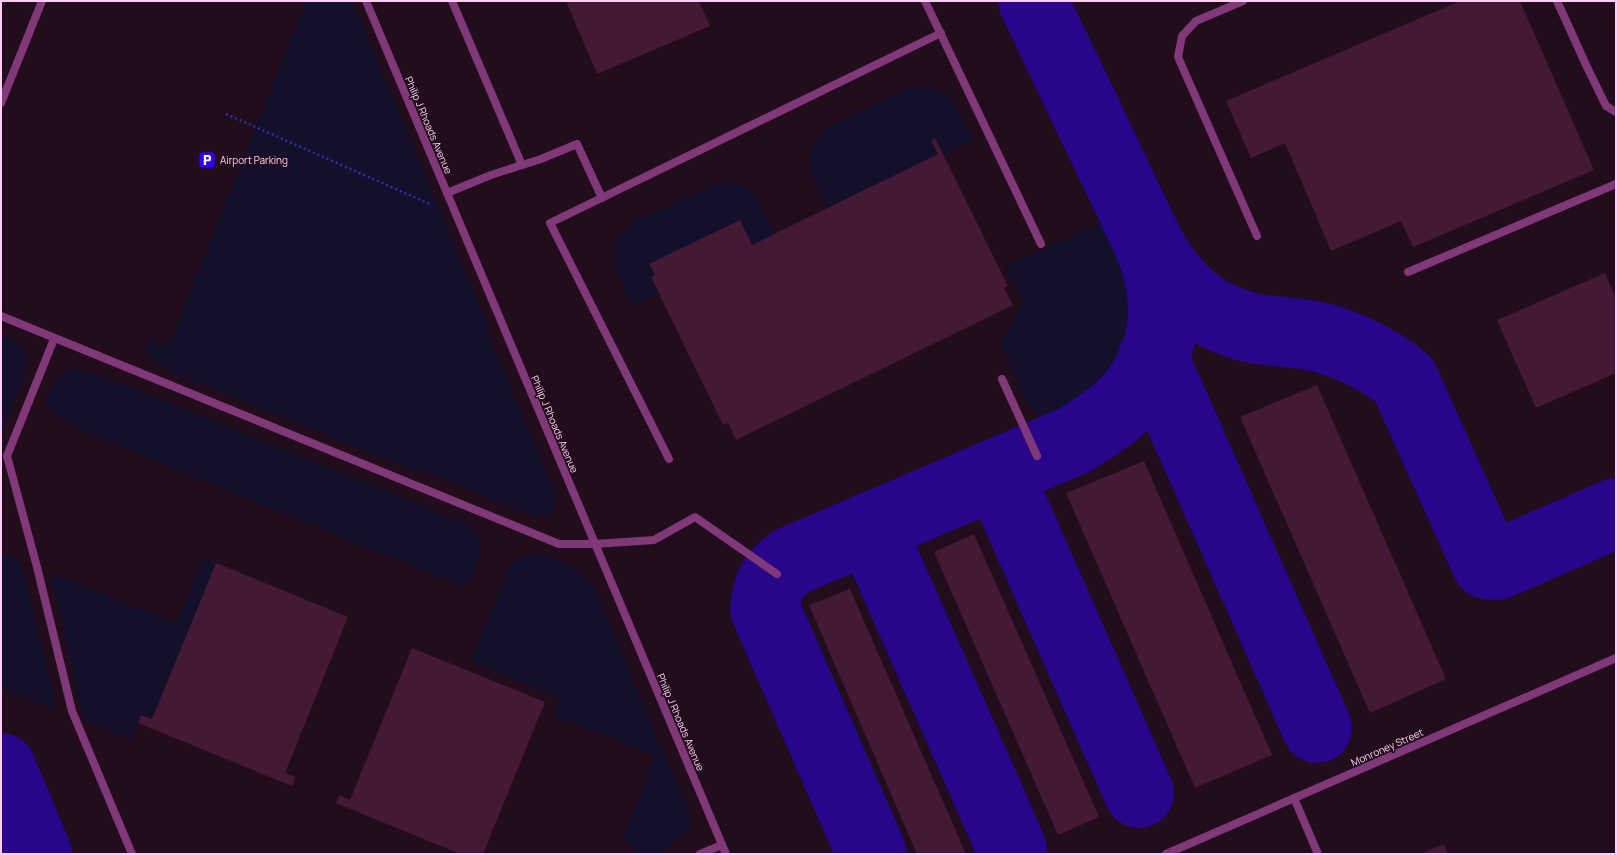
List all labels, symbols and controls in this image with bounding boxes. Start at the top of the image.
street label: Philip J Rhoads Avenue [402,74,456,176]
parking icon: Airport Parking [197,150,217,170]
place label: Airport Parking [220,153,288,167]
street label: Philip J Rhoads Avenue [528,373,582,475]
street label: Philip J Rhoads Avenue [654,671,708,773]
street label: Monroney Street [1349,725,1425,769]

